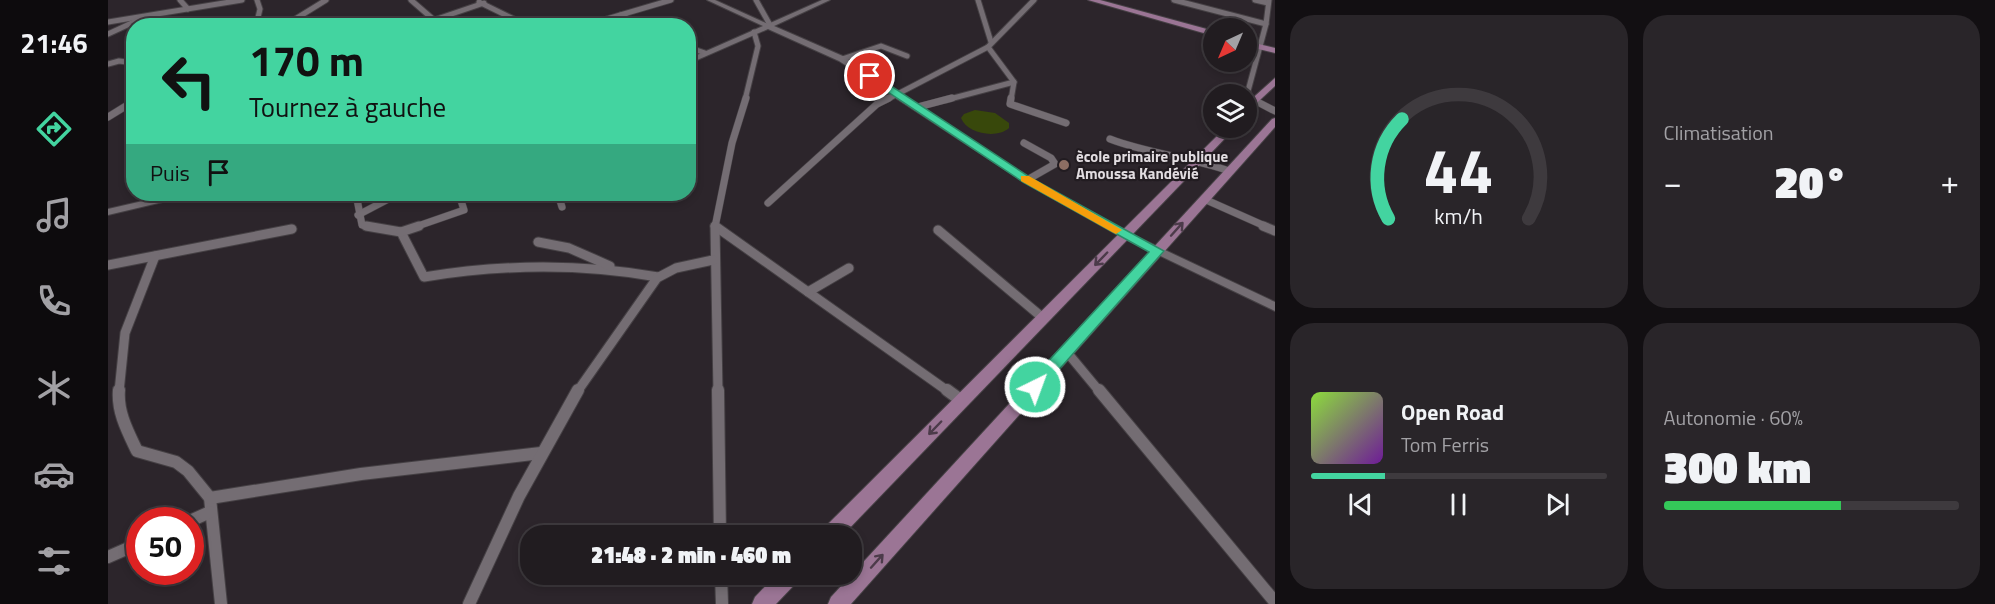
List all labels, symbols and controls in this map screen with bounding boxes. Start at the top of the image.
north arrow [1203,18,1257,72]
map controls [1203,18,1257,138]
text: 21:46 [20,22,88,63]
text: 170 m [249,28,364,92]
icon: left [150,42,228,120]
pin [844,50,895,101]
icon: arrive [853,59,886,92]
button: layers [1203,84,1257,138]
text: Tournez à gauche [249,86,446,127]
icon: directions [33,108,75,150]
text: Climatisation [1664,117,1774,148]
text: 44 [1424,122,1494,217]
place label: ècole primaire publique Amoussa Kandévié [1076,145,1228,185]
text: 20° [1774,147,1848,215]
text: Puis [150,156,190,190]
icon: arrive [202,156,235,189]
text: − [1664,157,1682,207]
text: + [1941,157,1959,207]
marker: ècole primaire publique Amoussa Kandévié [1057,158,1071,172]
icon: music [33,194,75,236]
text: km/h [1434,200,1483,232]
one-way arrow [1170,222,1184,237]
one-way arrow [1093,252,1108,267]
icon: phone [33,280,75,322]
position arrow [1003,355,1067,419]
icon: climate [33,367,75,409]
text: Open Road [1401,395,1504,429]
text: Autonomie · 60% [1664,402,1803,433]
one-way arrow [927,421,942,436]
text: Tom Ferris [1401,429,1489,460]
text: 300 km [1664,432,1811,500]
icon: car [33,453,75,495]
icon: previous [1344,488,1377,521]
icon: pause [1442,488,1475,521]
icon: next [1541,488,1574,521]
speed limit sign: 50 [126,507,204,585]
text: 21:48 · 2 min · 460 m [591,538,791,572]
icon: filters [33,540,75,582]
one-way arrow [870,553,884,568]

